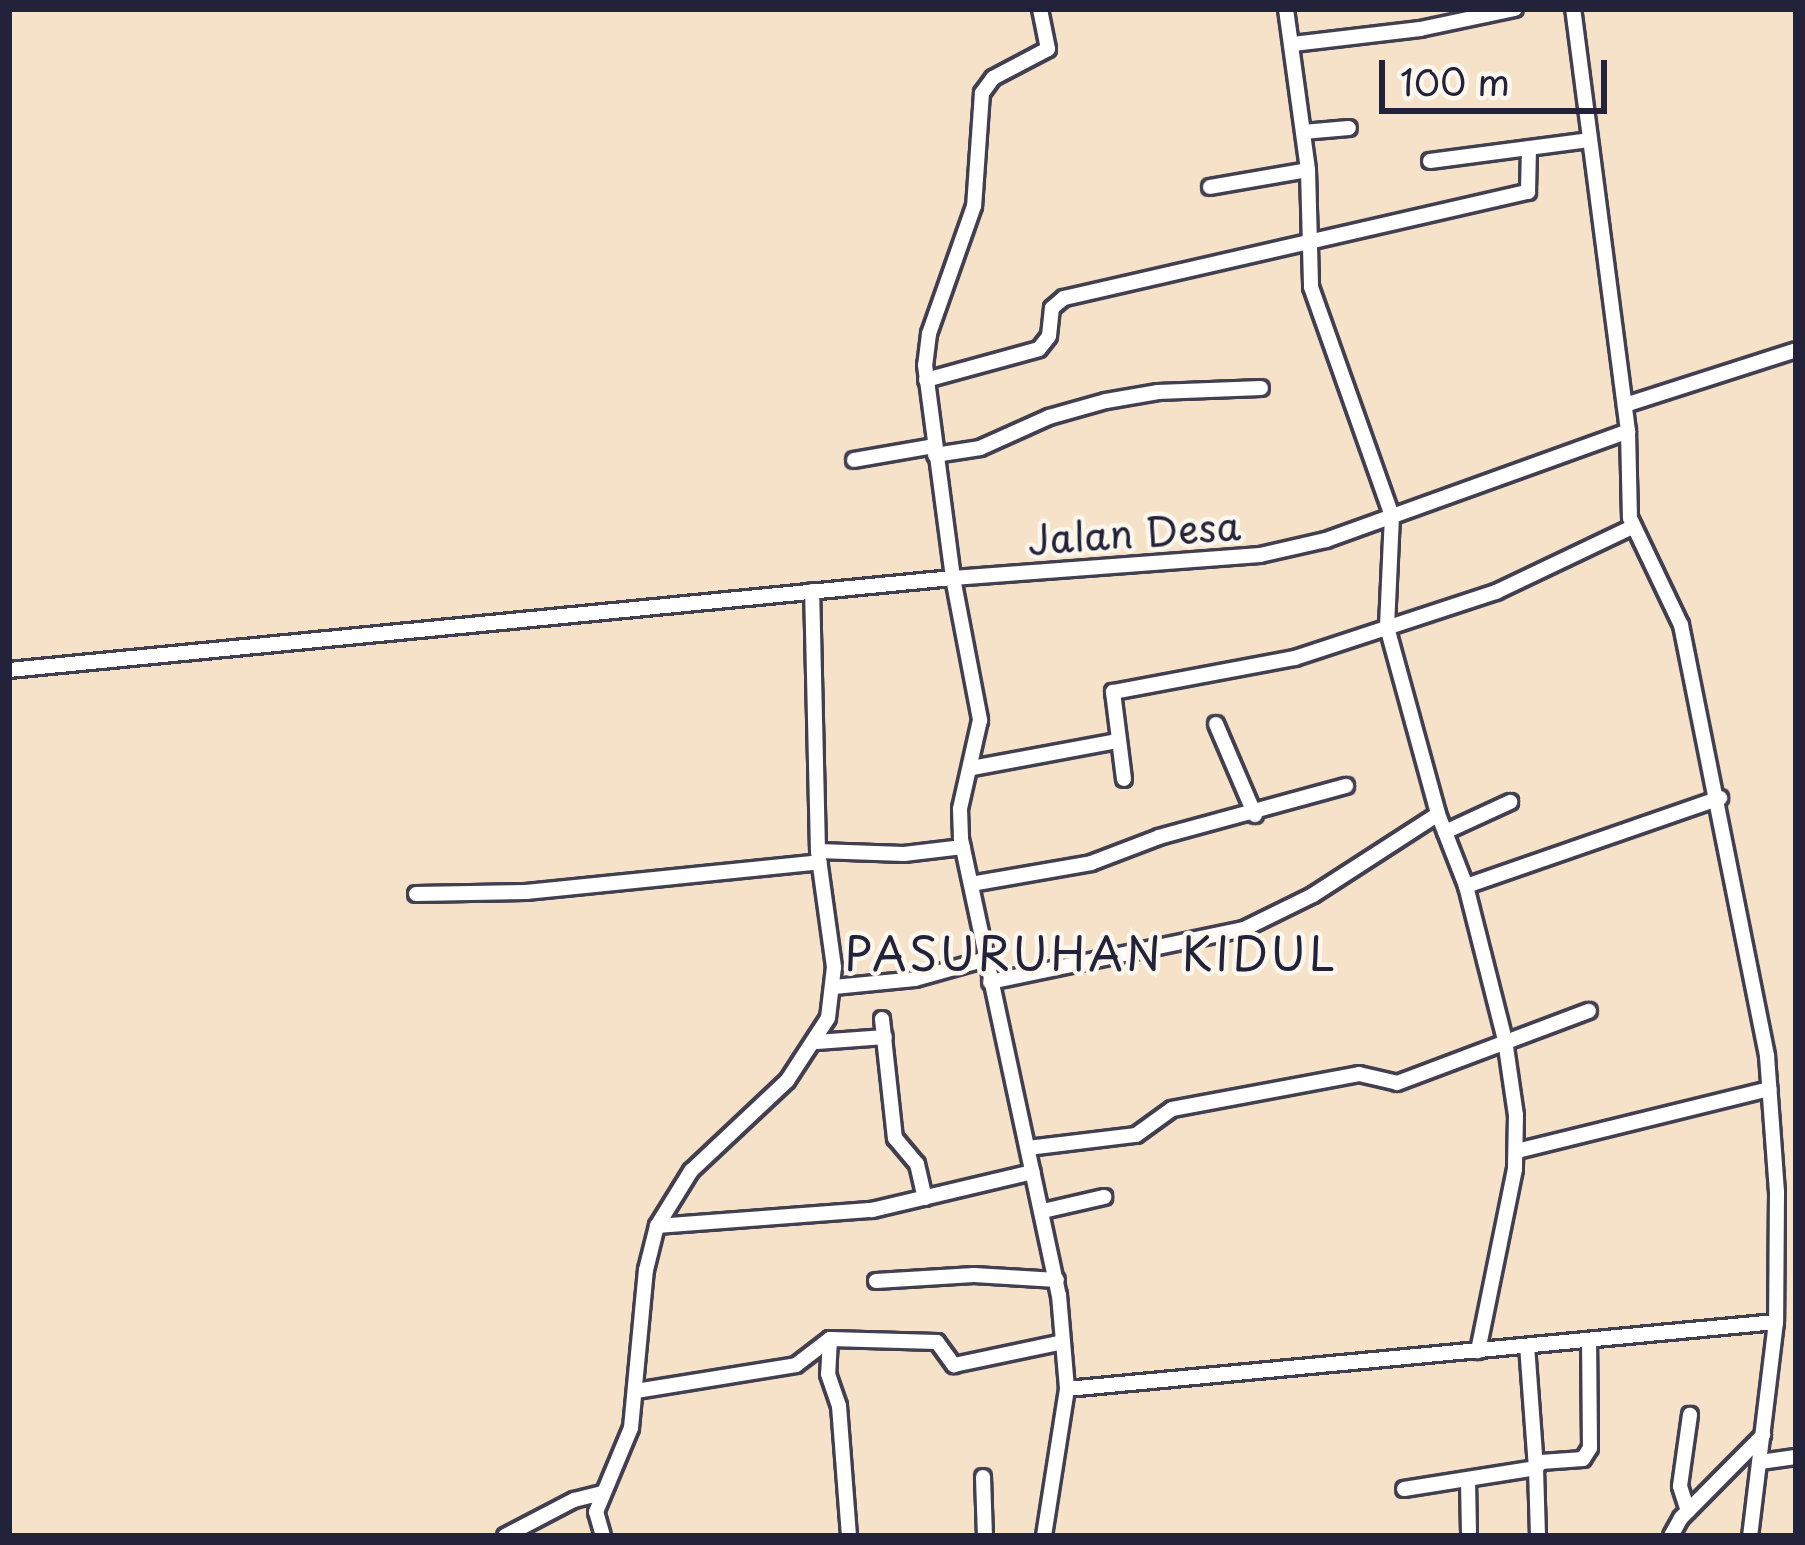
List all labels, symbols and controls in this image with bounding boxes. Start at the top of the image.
scale bar [1385,36,1613,110]
text: 100 m [1400,54,1510,108]
street label: Jalan Desa [1026,501,1242,563]
district label: PASURUHAN KIDUL [847,926,1335,980]

